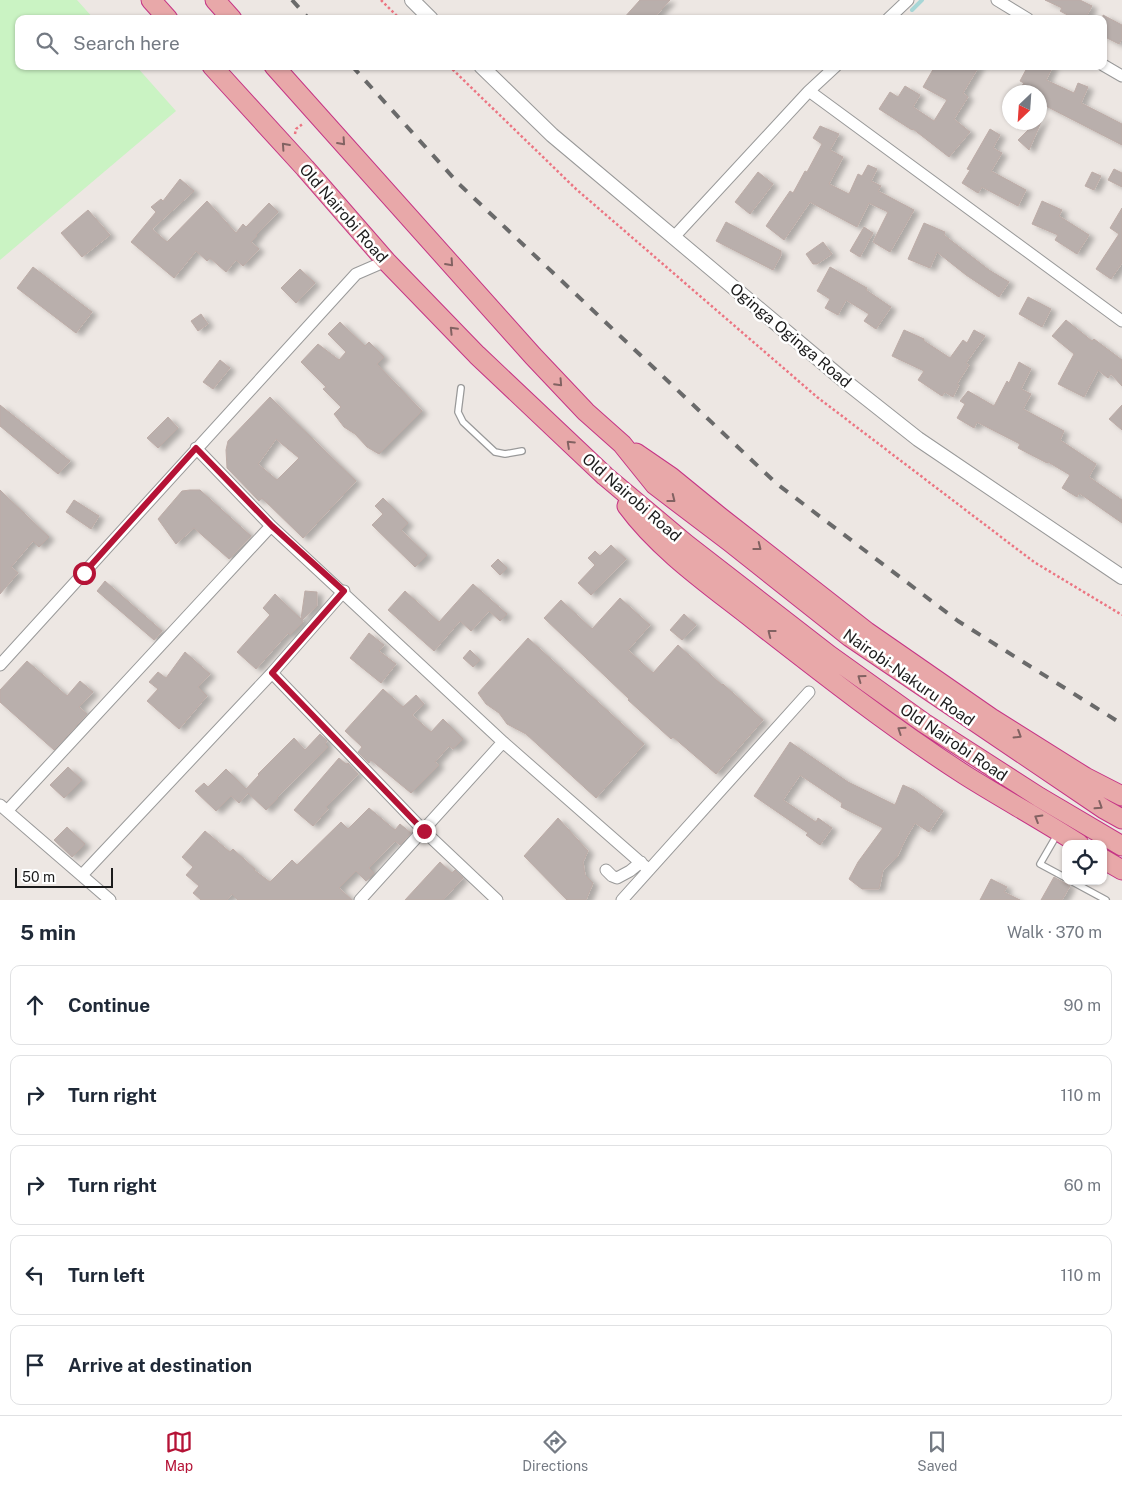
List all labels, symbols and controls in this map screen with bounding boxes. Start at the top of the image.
search box [15,15,1107,70]
icon: search [33,29,61,57]
text: Search here [73,32,180,54]
north arrow [1002,85,1047,130]
one-way arrow [336,136,345,145]
one-way arrow [281,142,290,151]
street label: Old Nairobi Road [295,160,392,267]
one-way arrow [444,258,453,267]
street label: Oginga Oginga Road [726,279,855,392]
one-way arrow [450,327,459,336]
one-way arrow [553,378,562,387]
one-way arrow [566,441,575,450]
street label: Old Nairobi Road [578,449,685,546]
one-way arrow [667,493,676,502]
one-way arrow [752,542,761,550]
route start [73,562,96,585]
street label: Nairobi-Nakuru Road [839,625,978,730]
one-way arrow [767,630,777,639]
one-way arrow [857,675,866,684]
street label: Old Nairobi Road [897,700,1011,785]
one-way arrow [897,727,907,736]
one-way arrow [1012,728,1021,738]
one-way arrow [1093,799,1102,809]
one-way arrow [1034,815,1043,825]
route end [413,820,436,843]
map controls [1062,840,1107,885]
button: locate [1062,840,1107,885]
scale bar [15,865,112,888]
text: 50 m [22,869,55,885]
text: 5 min [20,920,76,945]
text: Walk · 370 m [1007,923,1102,942]
icon: ahead [21,991,49,1019]
text: Continue [68,994,150,1016]
text: 90 m [1064,996,1101,1015]
icon: right [21,1081,49,1109]
text: Turn right [68,1084,157,1106]
text: 110 m [1060,1086,1101,1105]
icon: right [21,1171,49,1199]
text: Turn right [68,1174,157,1196]
text: 60 m [1064,1176,1101,1195]
icon: left [21,1261,49,1289]
text: Turn left [68,1264,145,1286]
text: 110 m [1060,1266,1101,1285]
icon: arrive [21,1351,49,1379]
text: Arrive at destination [68,1354,252,1376]
tab: Map [165,1428,193,1474]
tab: Directions [522,1428,588,1474]
tab: Saved [917,1428,957,1474]

